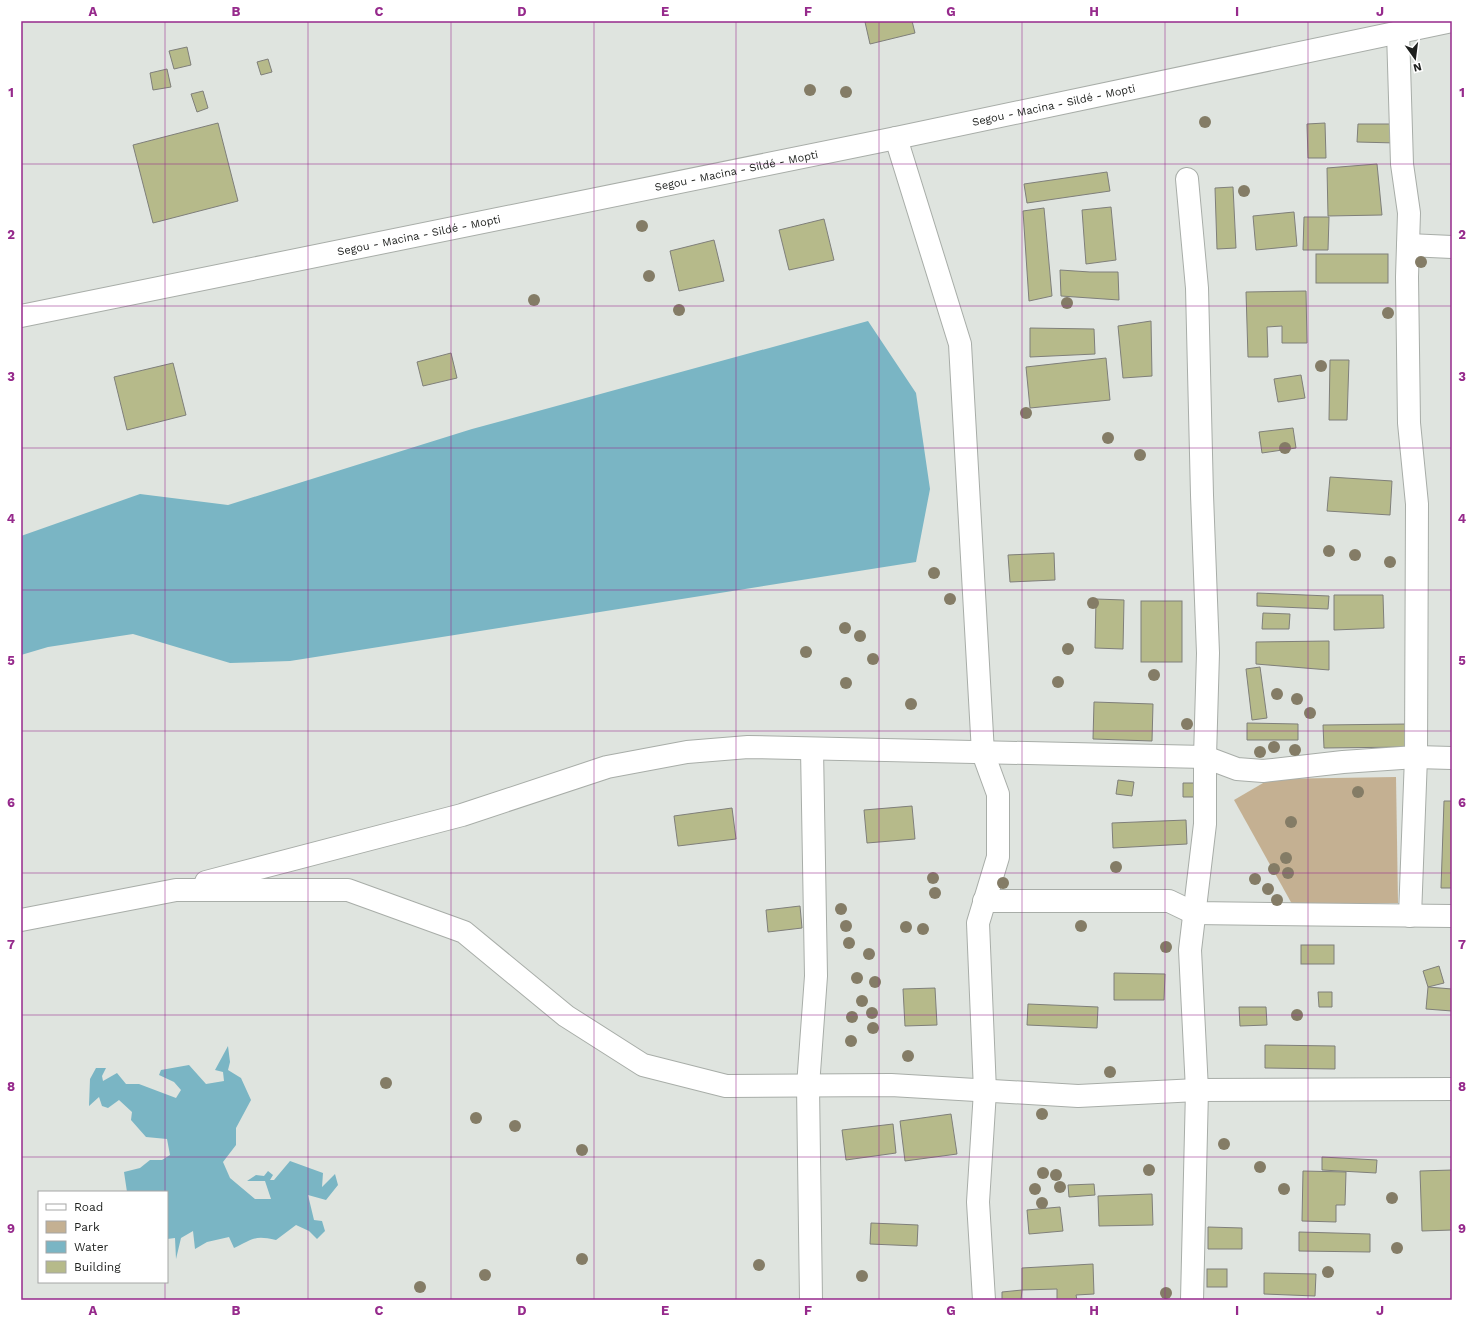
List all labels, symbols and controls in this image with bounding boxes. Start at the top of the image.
text: A [89,4,98,19]
text: B [232,4,241,19]
text: C [375,4,384,19]
text: D [517,4,527,19]
text: E [661,4,669,19]
text: F [804,4,812,19]
text: G [946,4,956,19]
text: H [1089,4,1099,19]
text: I [1235,4,1239,19]
text: J [1376,4,1384,19]
north arrow [1395,38,1435,78]
text: N [1412,60,1423,75]
street label: Segou - Macina - Sildé - Mopti [971,81,1136,128]
text: 1 [8,85,14,100]
text: 1 [1459,85,1465,100]
street label: Segou - Macina - Sildé - Mopti [653,148,819,193]
street label: Segou - Macina - Sildé - Mopti [336,212,502,258]
text: 2 [7,227,15,242]
text: 2 [1458,227,1466,242]
text: 3 [7,369,15,384]
text: 3 [1458,369,1466,384]
text: 4 [7,511,16,526]
text: 4 [1458,511,1467,526]
text: 5 [7,653,15,668]
text: 5 [1458,653,1466,668]
text: 6 [7,795,15,810]
text: 6 [1458,795,1466,810]
text: 7 [7,937,15,952]
text: 7 [1458,937,1466,952]
text: 8 [7,1079,15,1094]
text: 8 [1458,1079,1466,1094]
legend [38,1191,168,1283]
text: Road [74,1200,103,1214]
text: Park [74,1220,100,1234]
text: 9 [7,1221,15,1236]
text: 9 [1458,1221,1466,1236]
text: Water [74,1240,109,1254]
text: Building [74,1260,121,1274]
text: A [89,1303,98,1318]
text: B [232,1303,241,1318]
text: C [375,1303,384,1318]
text: D [517,1303,527,1318]
text: E [661,1303,669,1318]
text: F [804,1303,812,1318]
text: G [946,1303,956,1318]
text: H [1089,1303,1099,1318]
text: I [1235,1303,1239,1318]
text: J [1376,1303,1384,1318]

